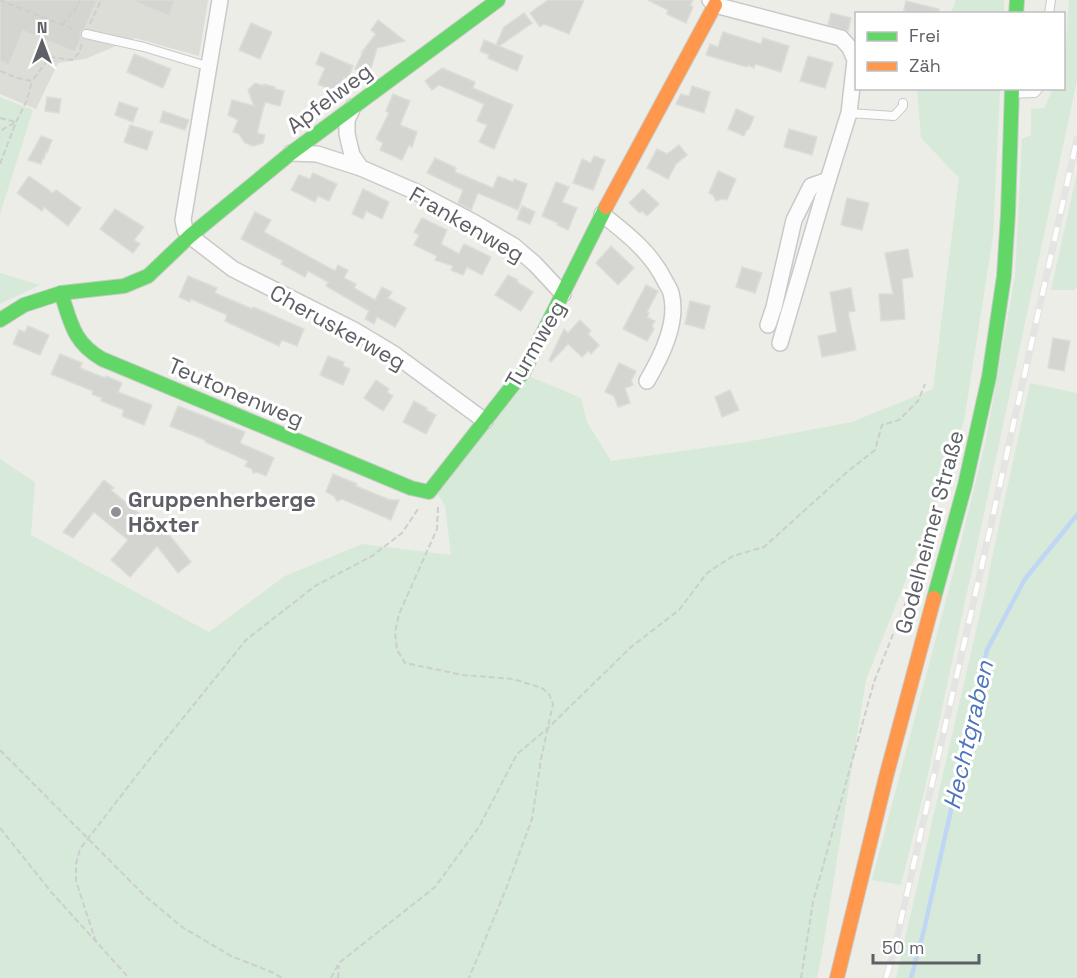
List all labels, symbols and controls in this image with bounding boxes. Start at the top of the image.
north arrow [12,12,72,72]
legend [855,12,1065,90]
text: N [37,17,47,38]
text: Frei [909,24,940,47]
text: Zäh [909,54,941,77]
street label: Apfelweg [281,57,377,139]
street label: Frankenweg [405,180,529,268]
street label: Cheruskerweg [265,278,411,376]
street label: Turmweg [499,295,571,393]
street label: Teutonenweg [164,351,308,433]
street label: Godelheimer Straße [888,427,970,637]
place label: Gruppenherberge Höxter [128,485,316,538]
marker: Gruppenherberge Höxter [109,505,123,519]
water label: Hechtgraben [936,656,1000,812]
scale bar [873,927,980,965]
text: 50 m [882,936,924,959]

